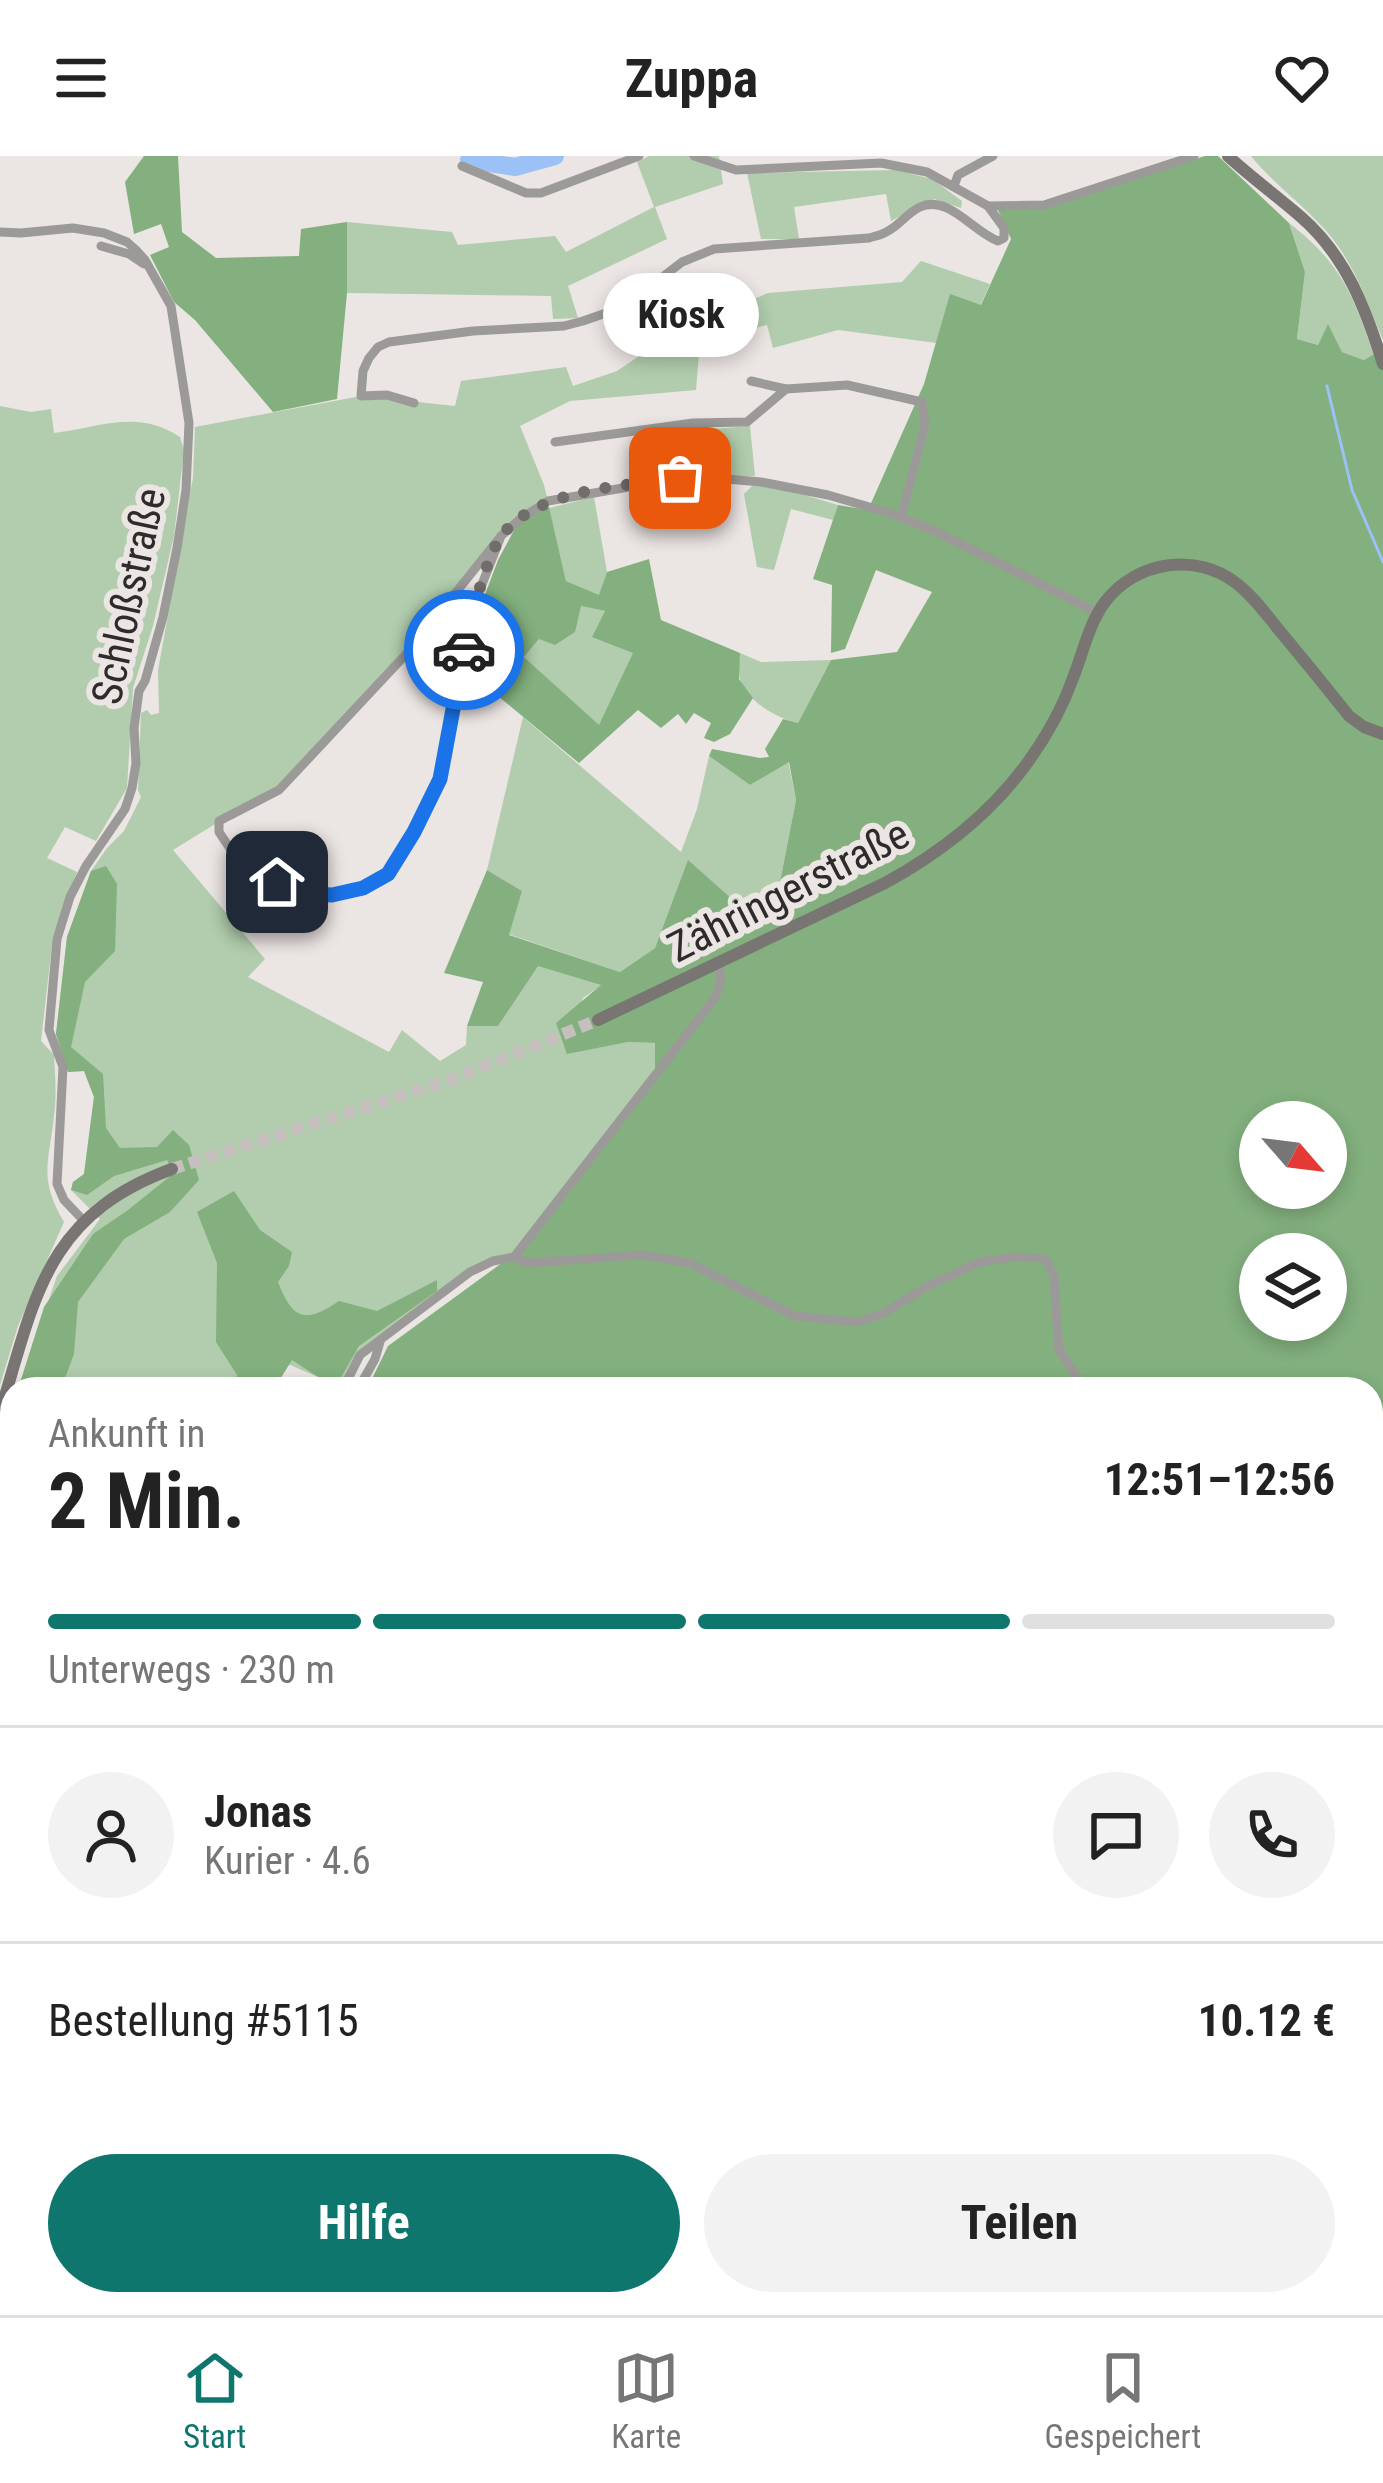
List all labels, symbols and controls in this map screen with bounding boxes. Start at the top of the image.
icon: menu [48,45,114,111]
icon: heart [1269,45,1335,111]
text: Zuppa [625,47,758,110]
callout: Kiosk [602,274,758,358]
text: Kiosk [637,292,725,338]
pin [629,427,731,529]
icon: bag [647,445,713,511]
street label: Schloßstraße [82,484,175,709]
courier [404,590,524,710]
icon: car [431,617,497,683]
street label: Zähringerstraße [660,809,917,972]
pin [226,831,328,933]
icon: home [244,849,310,915]
north arrow [1239,1101,1347,1209]
map controls [1239,1101,1347,1341]
button: layers [1239,1233,1347,1341]
text: Ankunft in [48,1411,205,1457]
text: 12:51–12:56 [1104,1453,1335,1506]
text: 2 Min. [48,1456,245,1547]
text: Unterwegs · 230 m [48,1647,335,1693]
button: person [48,1772,174,1898]
button: chat [1053,1772,1179,1898]
button: phone [1209,1772,1335,1898]
text: Jonas [204,1785,312,1838]
text: Kurier · 4.6 [204,1838,371,1884]
text: Bestellung #5115 [48,1994,359,2047]
text: 10.12 € [1198,1994,1335,2047]
button: Hilfe [48,2154,680,2292]
button: Teilen [704,2154,1335,2292]
tab: Start [182,2345,248,2456]
tab: Karte [611,2345,681,2456]
tab: Gespeichert [1045,2345,1201,2456]

